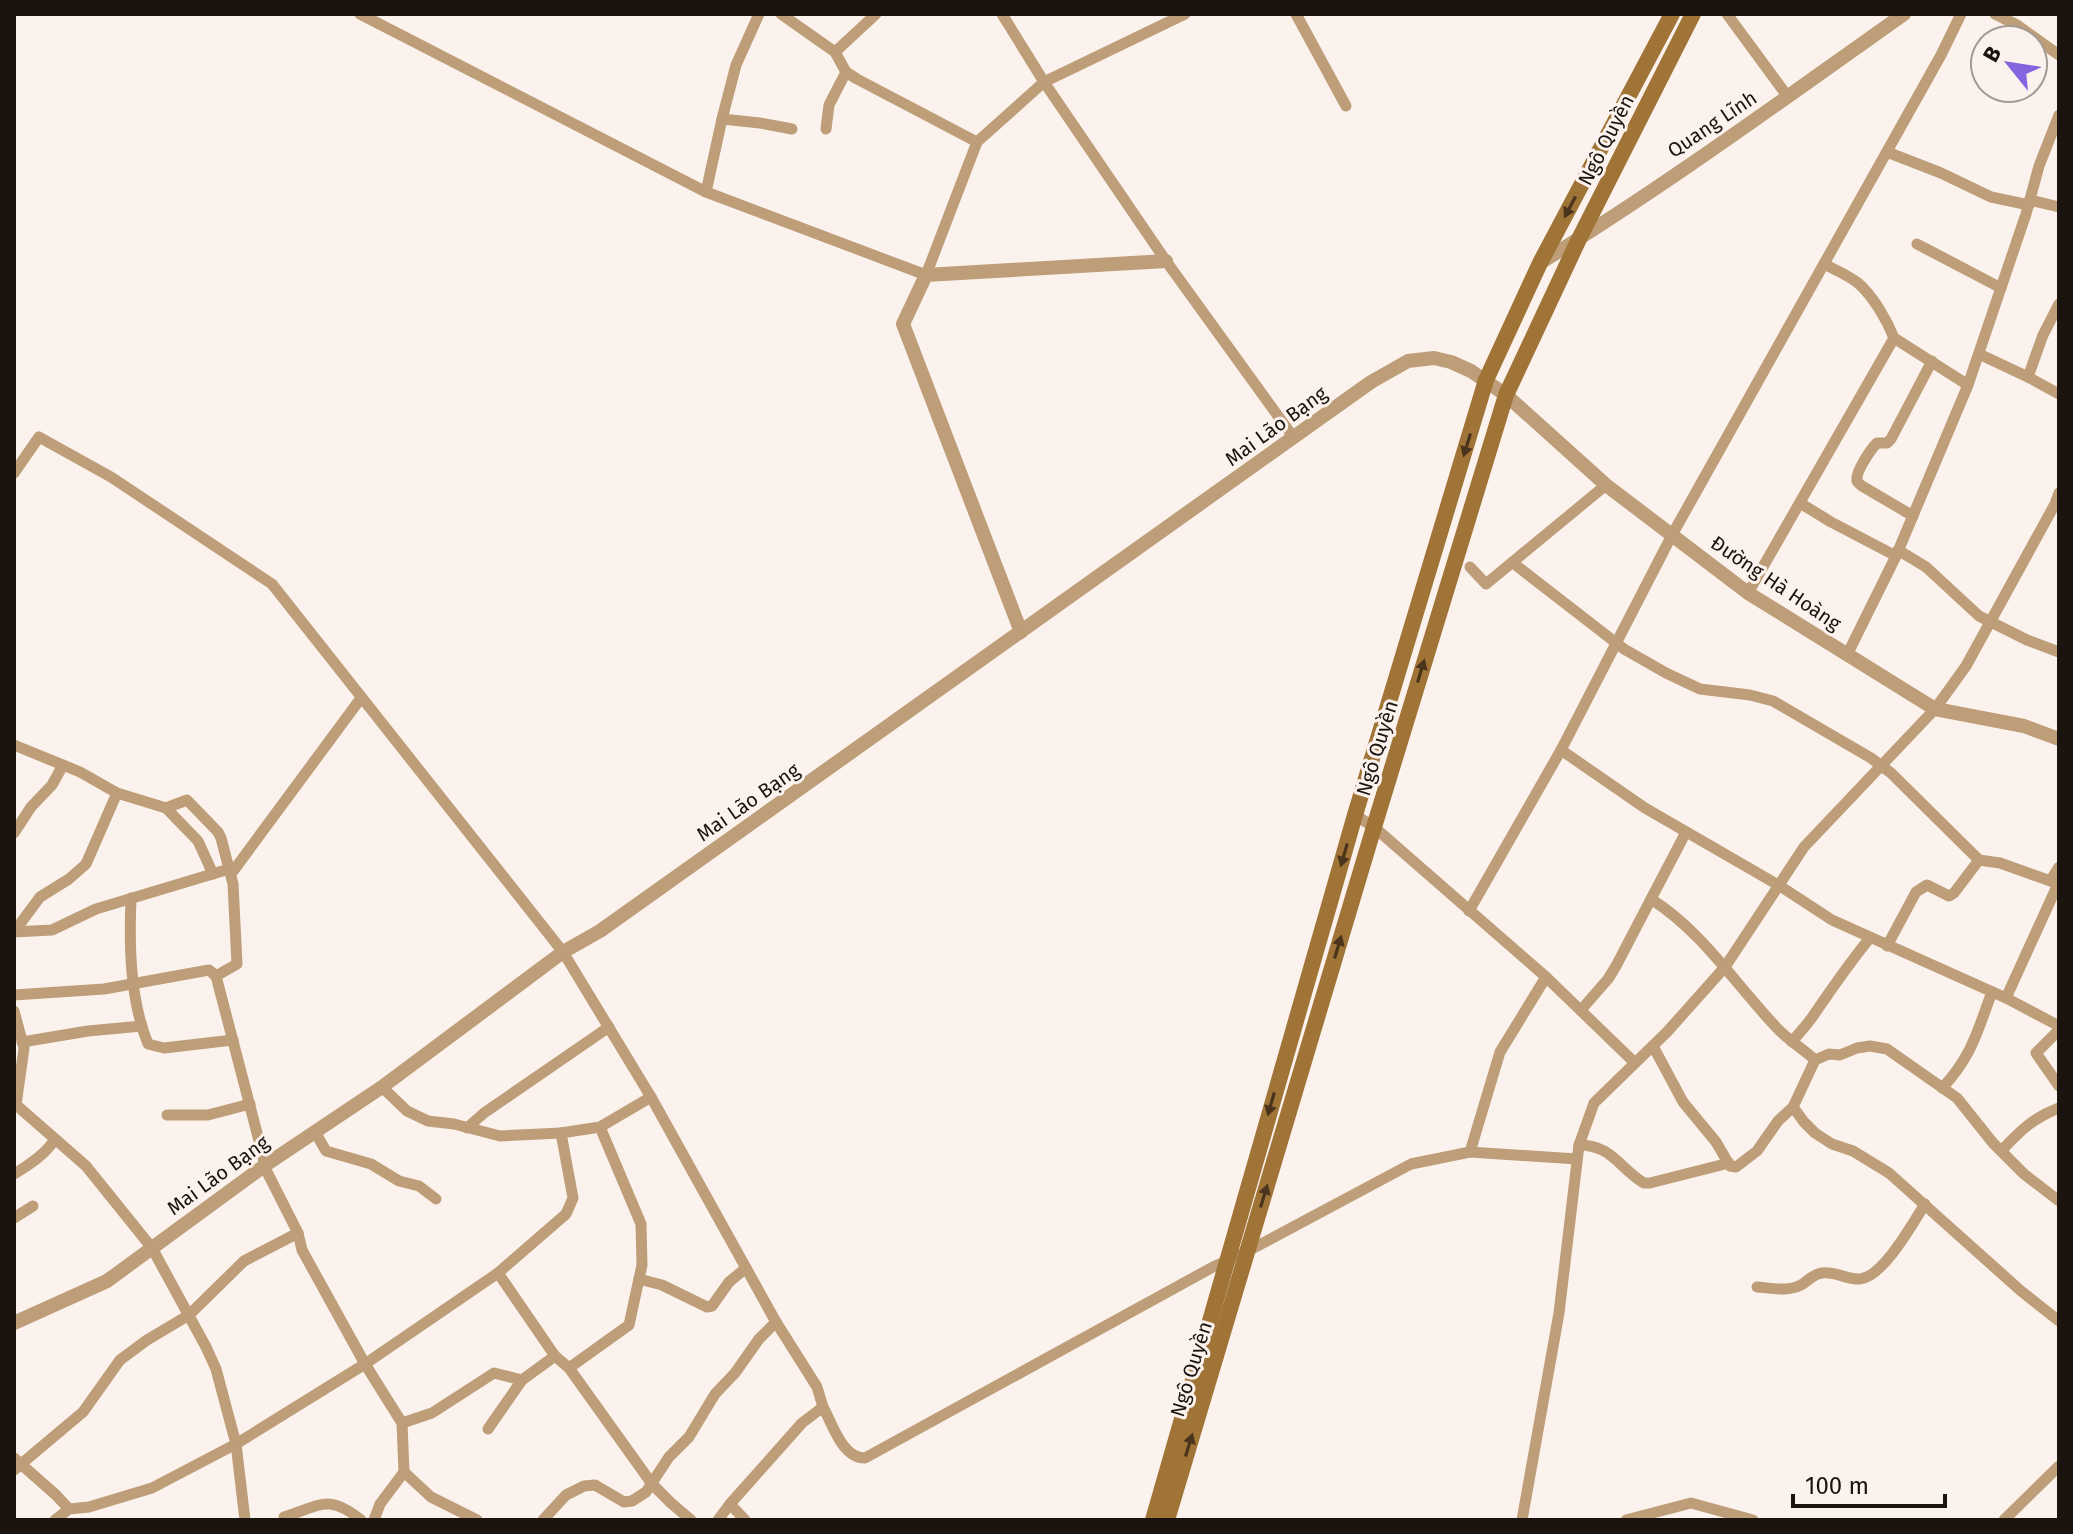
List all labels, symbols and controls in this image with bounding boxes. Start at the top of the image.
north arrow [1969,24,2049,104]
text: B [1977,42,2007,67]
street label: Quang Lĩnh [1663,85,1761,163]
street label: Ngô Quyền [1573,91,1639,189]
one-way arrow [1563,195,1576,218]
street label: Mai Lão Bạng [1220,381,1332,471]
one-way arrow [1460,433,1473,457]
street label: Đường Hà Hoàng [1706,531,1846,636]
one-way arrow [1415,659,1428,683]
street label: Ngô Quyền [1351,697,1403,799]
street label: Mai Lão Bạng [692,757,805,846]
one-way arrow [1337,842,1349,867]
one-way arrow [1332,935,1345,959]
one-way arrow [1265,1092,1277,1117]
street label: Mai Lão Bạng [162,1130,274,1220]
one-way arrow [1258,1184,1271,1208]
street label: Ngô Quyền [1165,1318,1217,1420]
one-way arrow [1184,1433,1196,1457]
scale bar [1793,1458,1945,1508]
text: 100 m [1805,1472,1869,1500]

